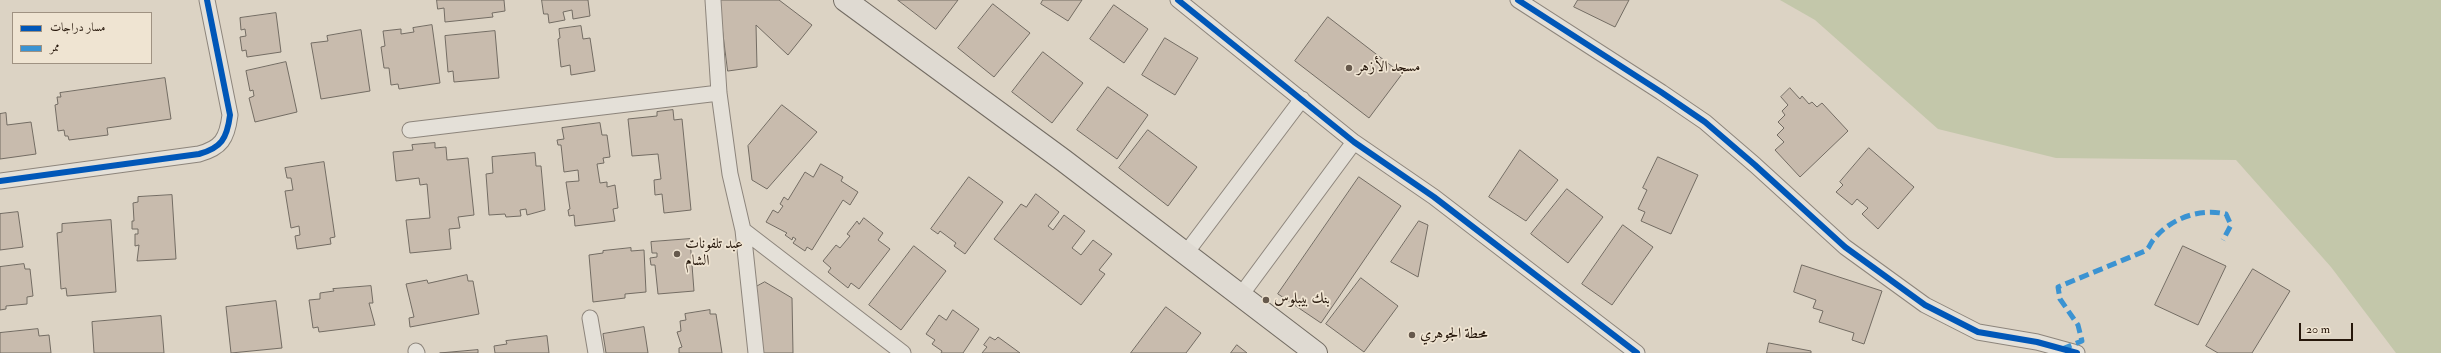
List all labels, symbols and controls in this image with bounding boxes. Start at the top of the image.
legend [12,12,152,64]
text: مسار دراجات [50,20,105,35]
text: ممر [50,40,60,55]
place label: مسجد الأزهر [1357,59,1420,77]
marker: مسجد الأزهر [1344,63,1354,73]
place label: عبد تلفونات الشام [685,236,743,271]
marker: عبد تلفونات الشام [672,249,682,259]
place label: بنك بيبلوس [1274,291,1330,309]
marker: بنك بيبلوس [1261,295,1271,305]
scale bar [2301,315,2355,341]
text: 20 m [2306,322,2330,337]
place label: محطة الجوهري [1420,326,1487,344]
marker: محطة الجوهري [1407,330,1417,340]

